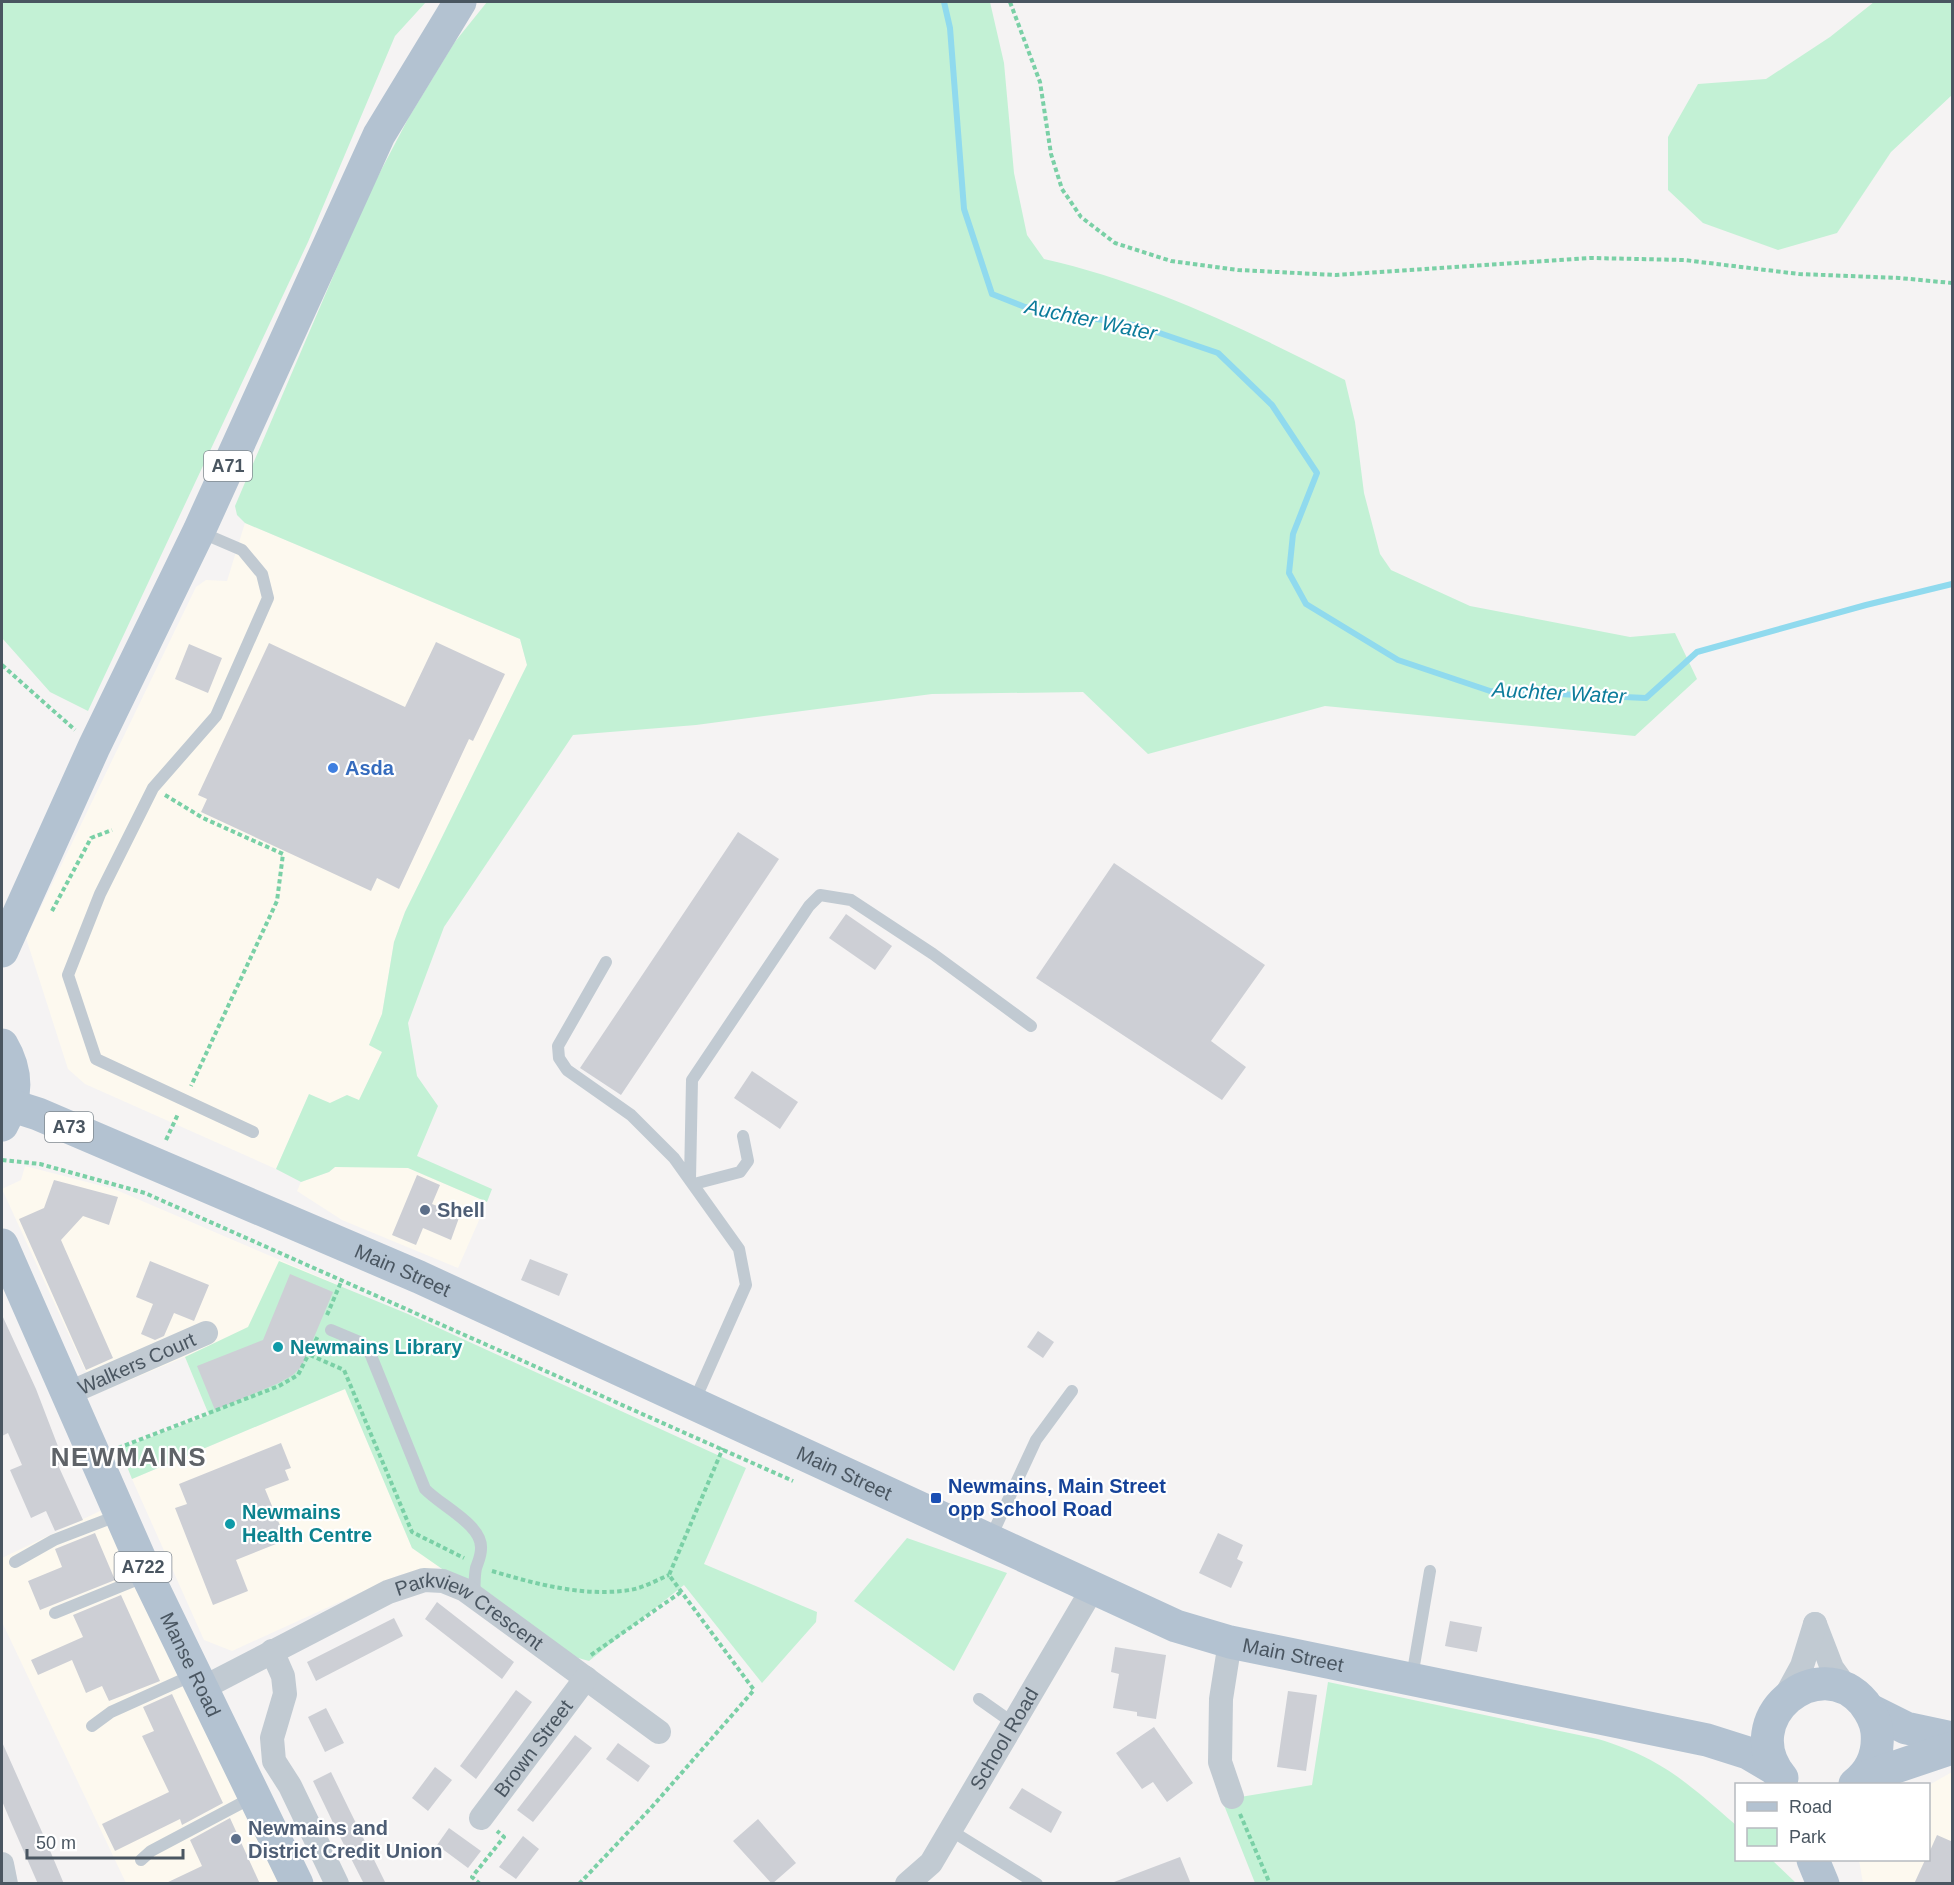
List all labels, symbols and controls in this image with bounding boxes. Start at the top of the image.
water label: Auchter Water [1021,294,1160,345]
road number: A71 [204,451,252,481]
water label: Auchter Water [1490,677,1627,708]
place label: Asda [345,757,395,779]
marker: Asda [326,761,340,775]
road number: A73 [45,1112,93,1142]
place label: Shell [437,1199,485,1221]
marker: Shell [418,1203,432,1217]
street label: Main Street [351,1240,454,1301]
street label: Walkers Court [74,1328,199,1399]
place label: Newmains Library [290,1336,463,1358]
marker: Newmains Library [271,1340,285,1354]
district label: NEWMAINS [51,1442,207,1472]
street label: Main Street [793,1442,896,1505]
place label: Newmains, Main Street opp School Road [948,1475,1166,1520]
marker: Newmains, Main Street opp School Road [929,1491,943,1505]
place label: Newmains Health Centre [242,1501,372,1546]
marker: Newmains Health Centre [223,1517,237,1531]
road number: A722 [114,1552,172,1582]
street label: Parkview Crescent [392,1569,548,1655]
street label: Manse Road [156,1609,225,1720]
street label: Main Street [1241,1634,1346,1676]
street label: School Road [966,1684,1043,1794]
street label: Brown Street [490,1695,577,1801]
legend [1735,1783,1930,1861]
text: Road [1789,1797,1832,1817]
place label: Newmains and District Credit Union [248,1817,442,1862]
scale bar [27,1822,183,1860]
text: Park [1789,1827,1827,1847]
marker: Newmains and District Credit Union [229,1832,243,1846]
text: 50 m [36,1833,76,1853]

